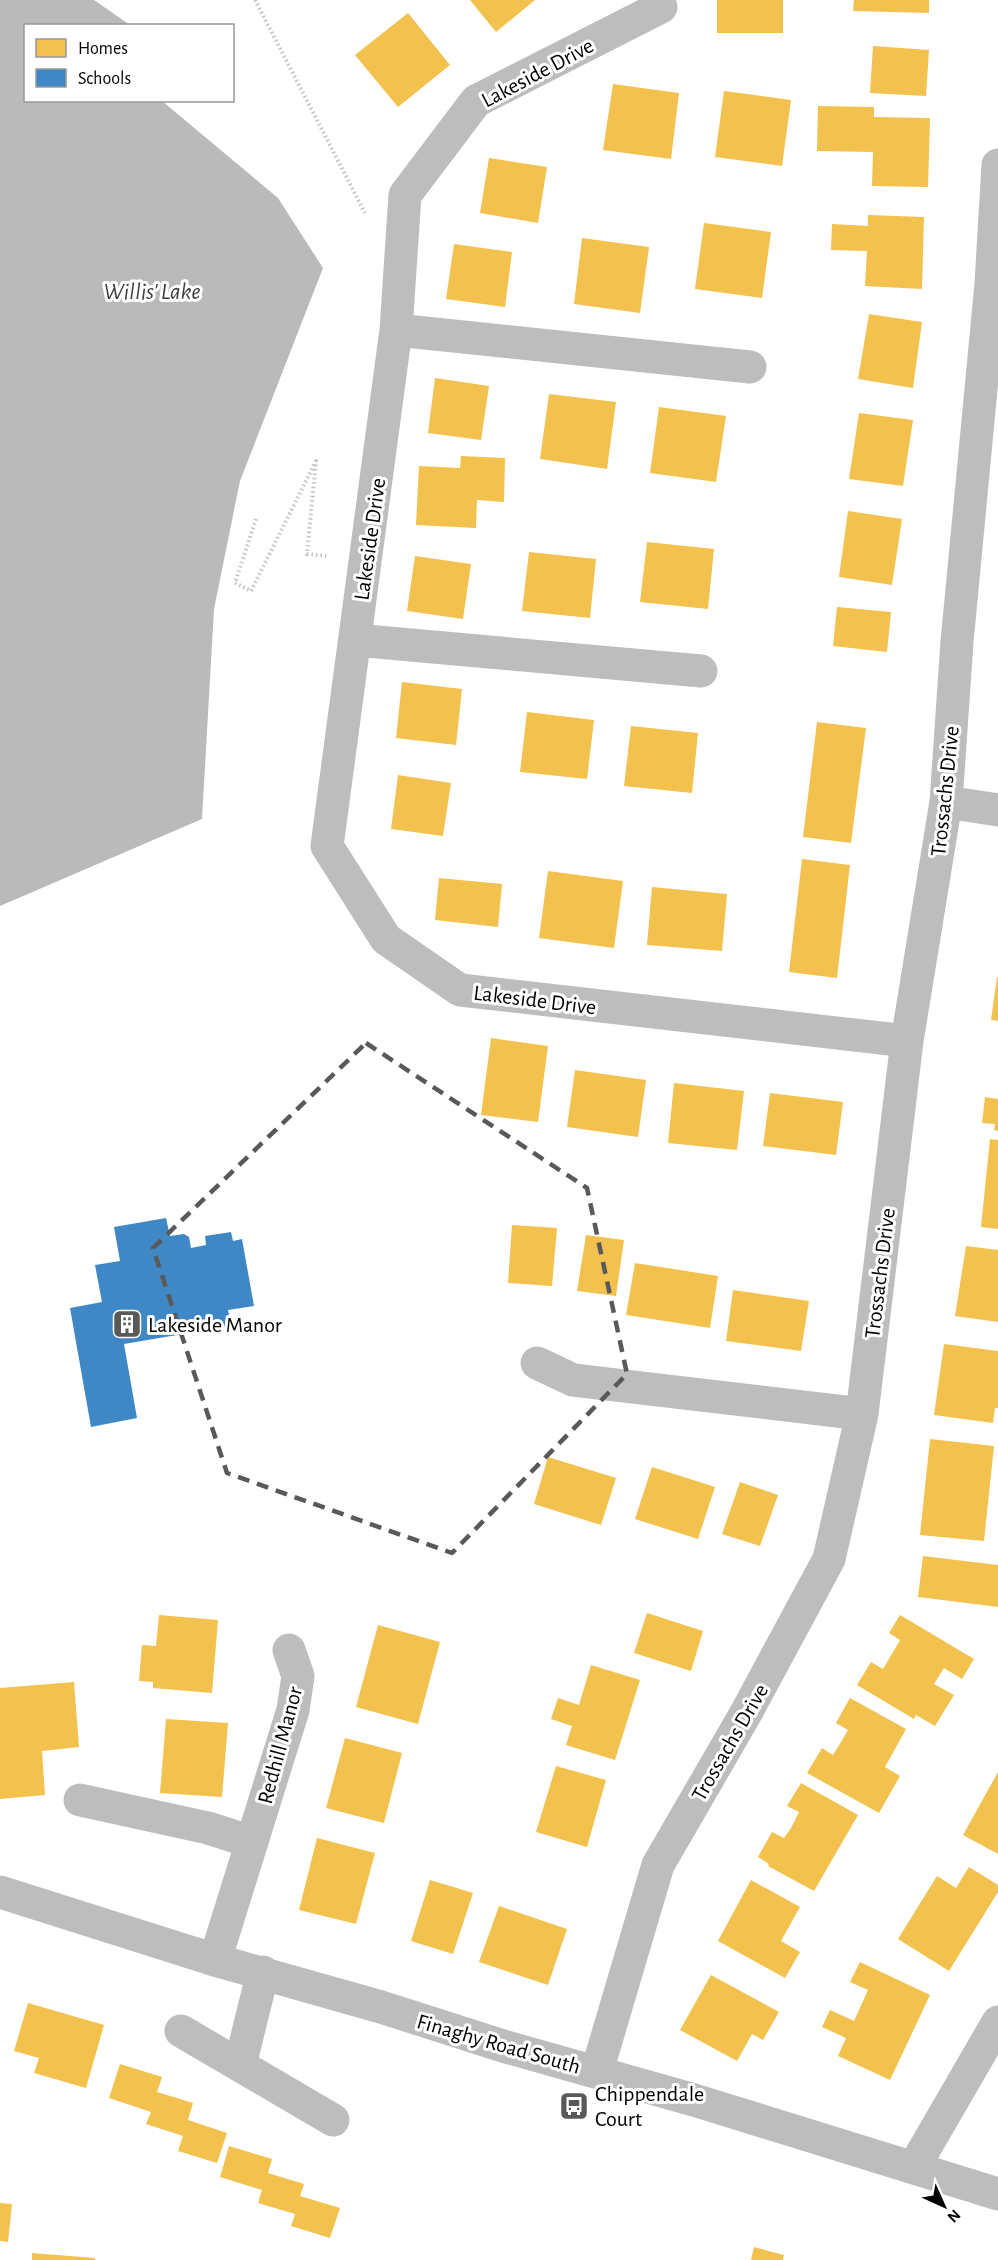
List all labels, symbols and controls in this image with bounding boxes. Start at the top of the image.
legend [24,24,234,102]
street label: Lakeside Drive [478,34,597,112]
text: Homes [78,40,128,58]
text: Schools [78,70,131,88]
water label: Willis' Lake [103,280,201,304]
street label: Lakeside Drive [351,476,389,602]
street label: Trossachs Drive [927,725,963,857]
street label: Lakeside Drive [472,982,598,1018]
street label: Trossachs Drive [861,1207,899,1340]
building icon: Lakeside Manor [111,1308,143,1340]
place label: Lakeside Manor [148,1314,282,1336]
street label: Trossachs Drive [688,1680,772,1805]
street label: Redhill Manor [254,1684,306,1806]
street label: Finaghy Road South [414,2010,583,2078]
place label: Chippendale Court [595,2083,704,2130]
bus stop icon: Chippendale Court [558,2090,590,2122]
north arrow [914,2176,974,2236]
text: N [944,2206,963,2225]

